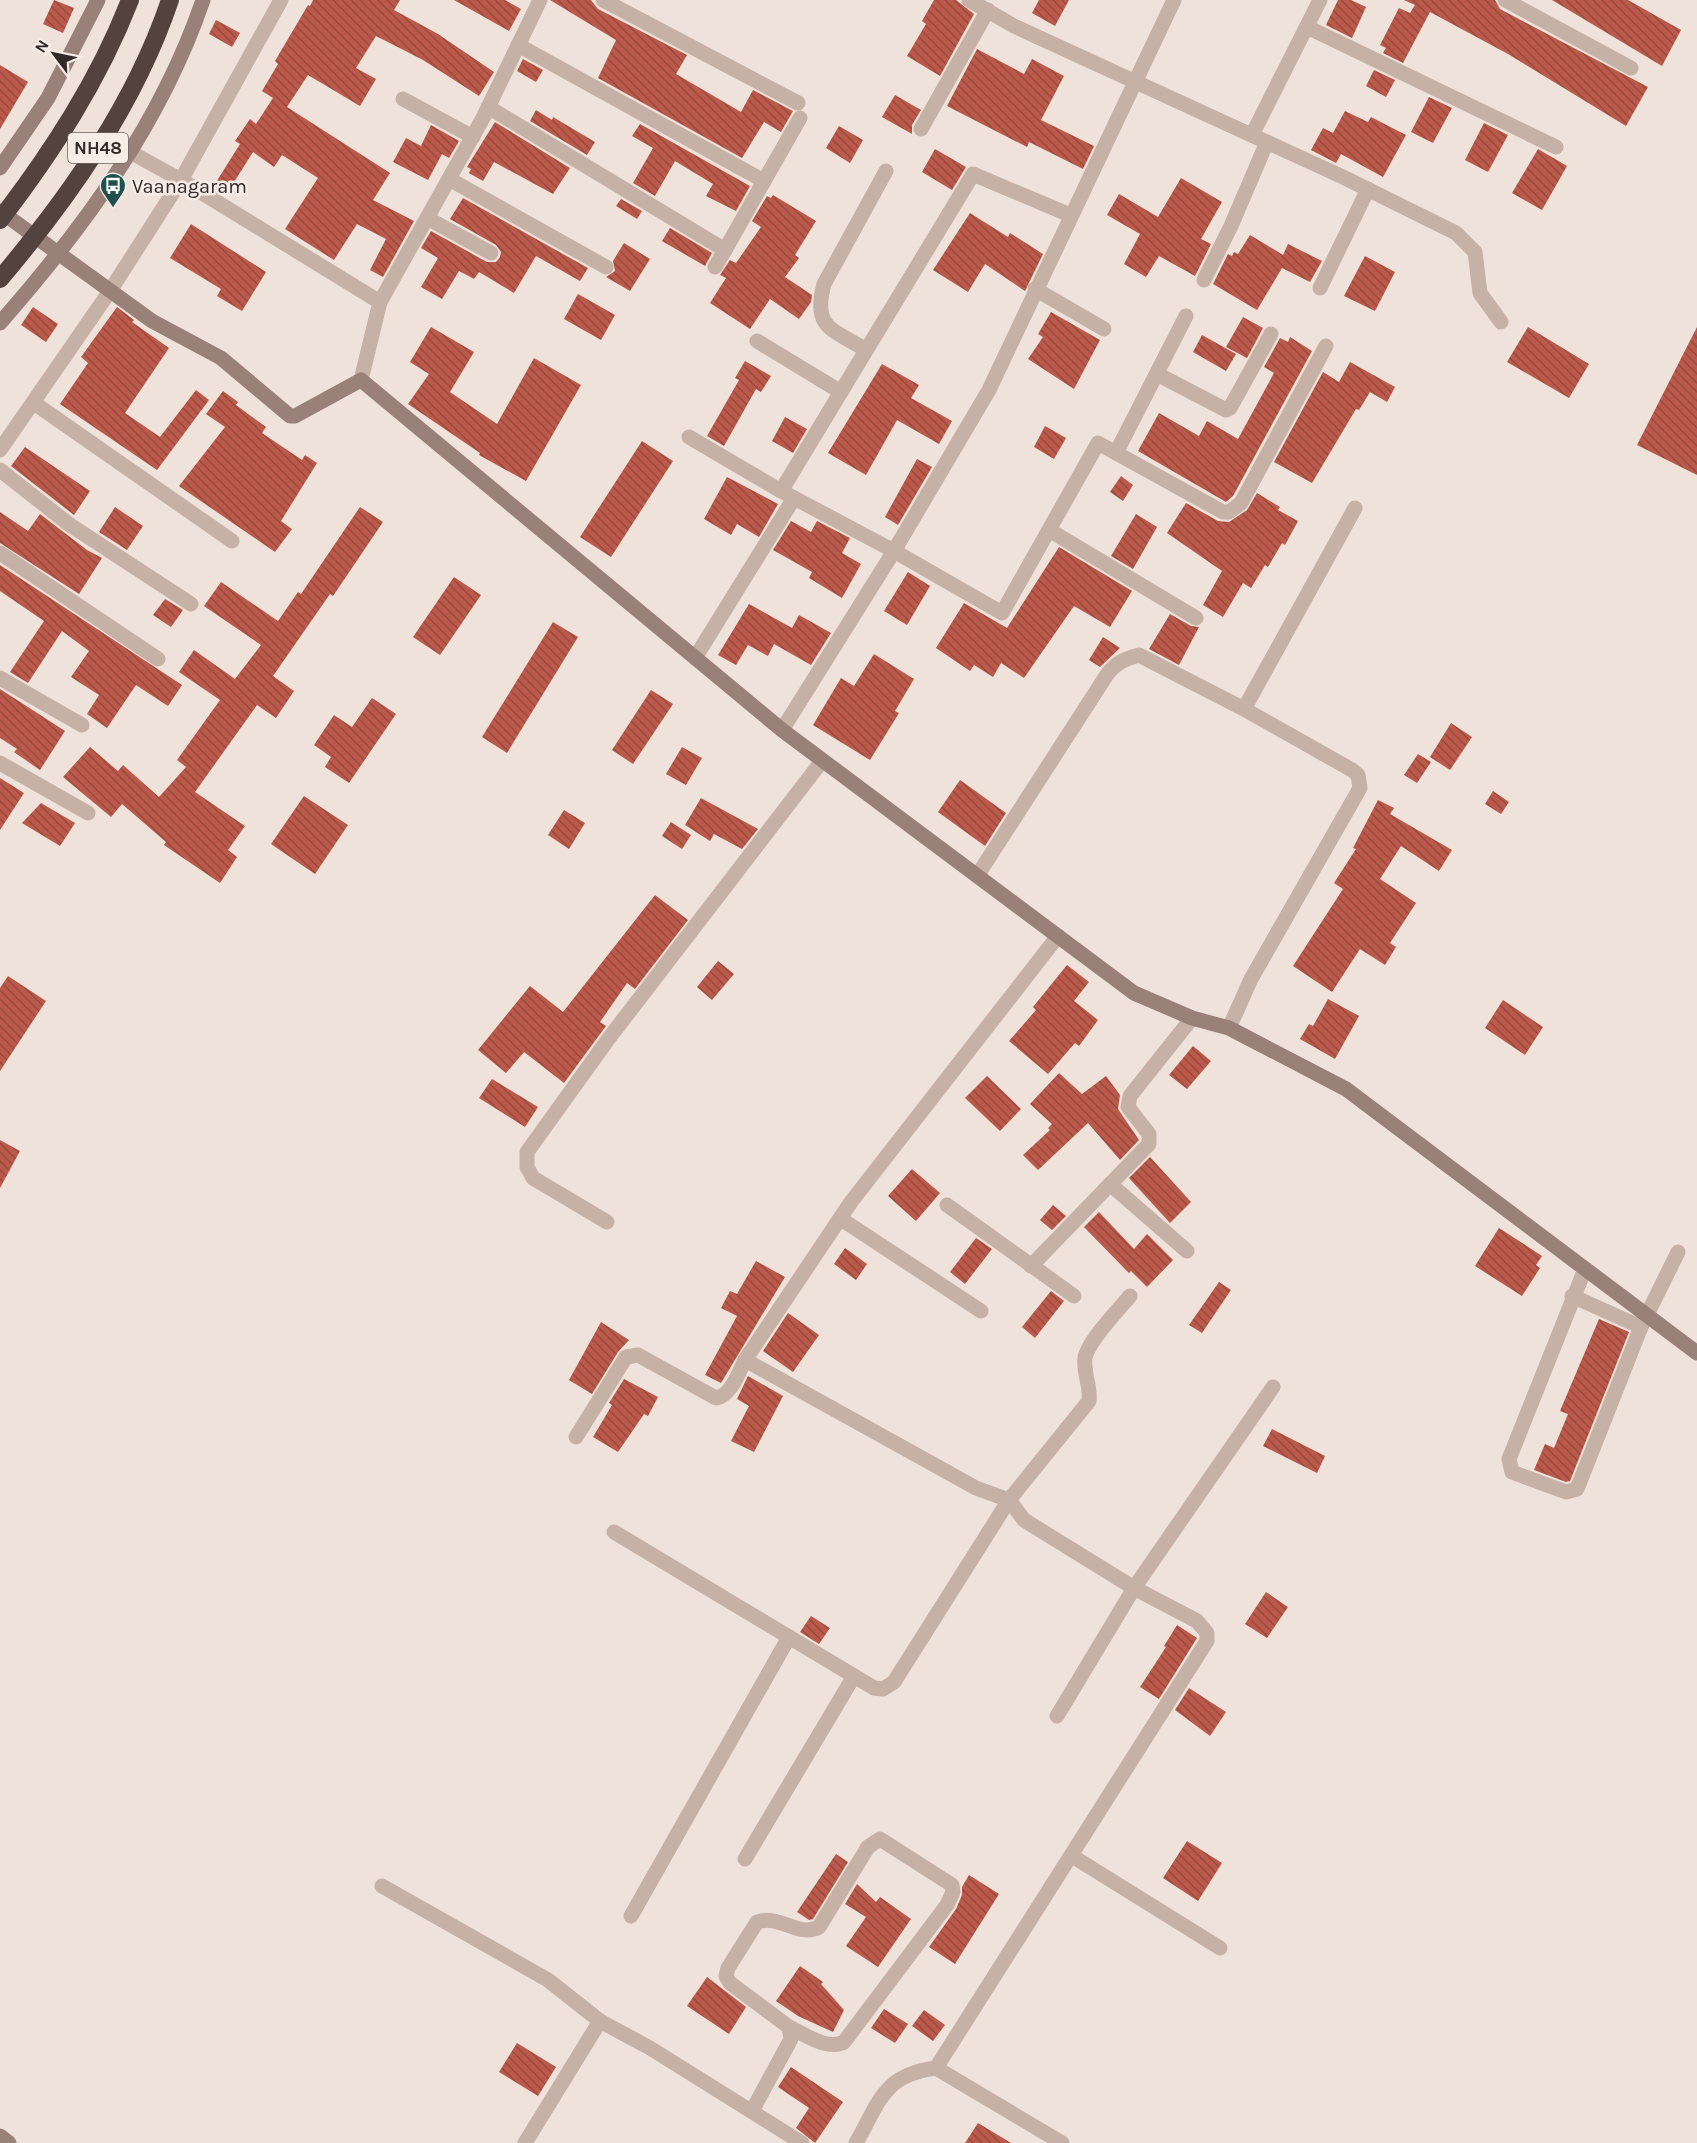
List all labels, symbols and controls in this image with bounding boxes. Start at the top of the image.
north arrow [24,24,84,84]
text: N [31,36,53,56]
road number: NH48 [68,133,128,163]
bus stop icon: Vaanagaram [98,171,128,209]
place label: Vaanagaram [132,175,247,198]

